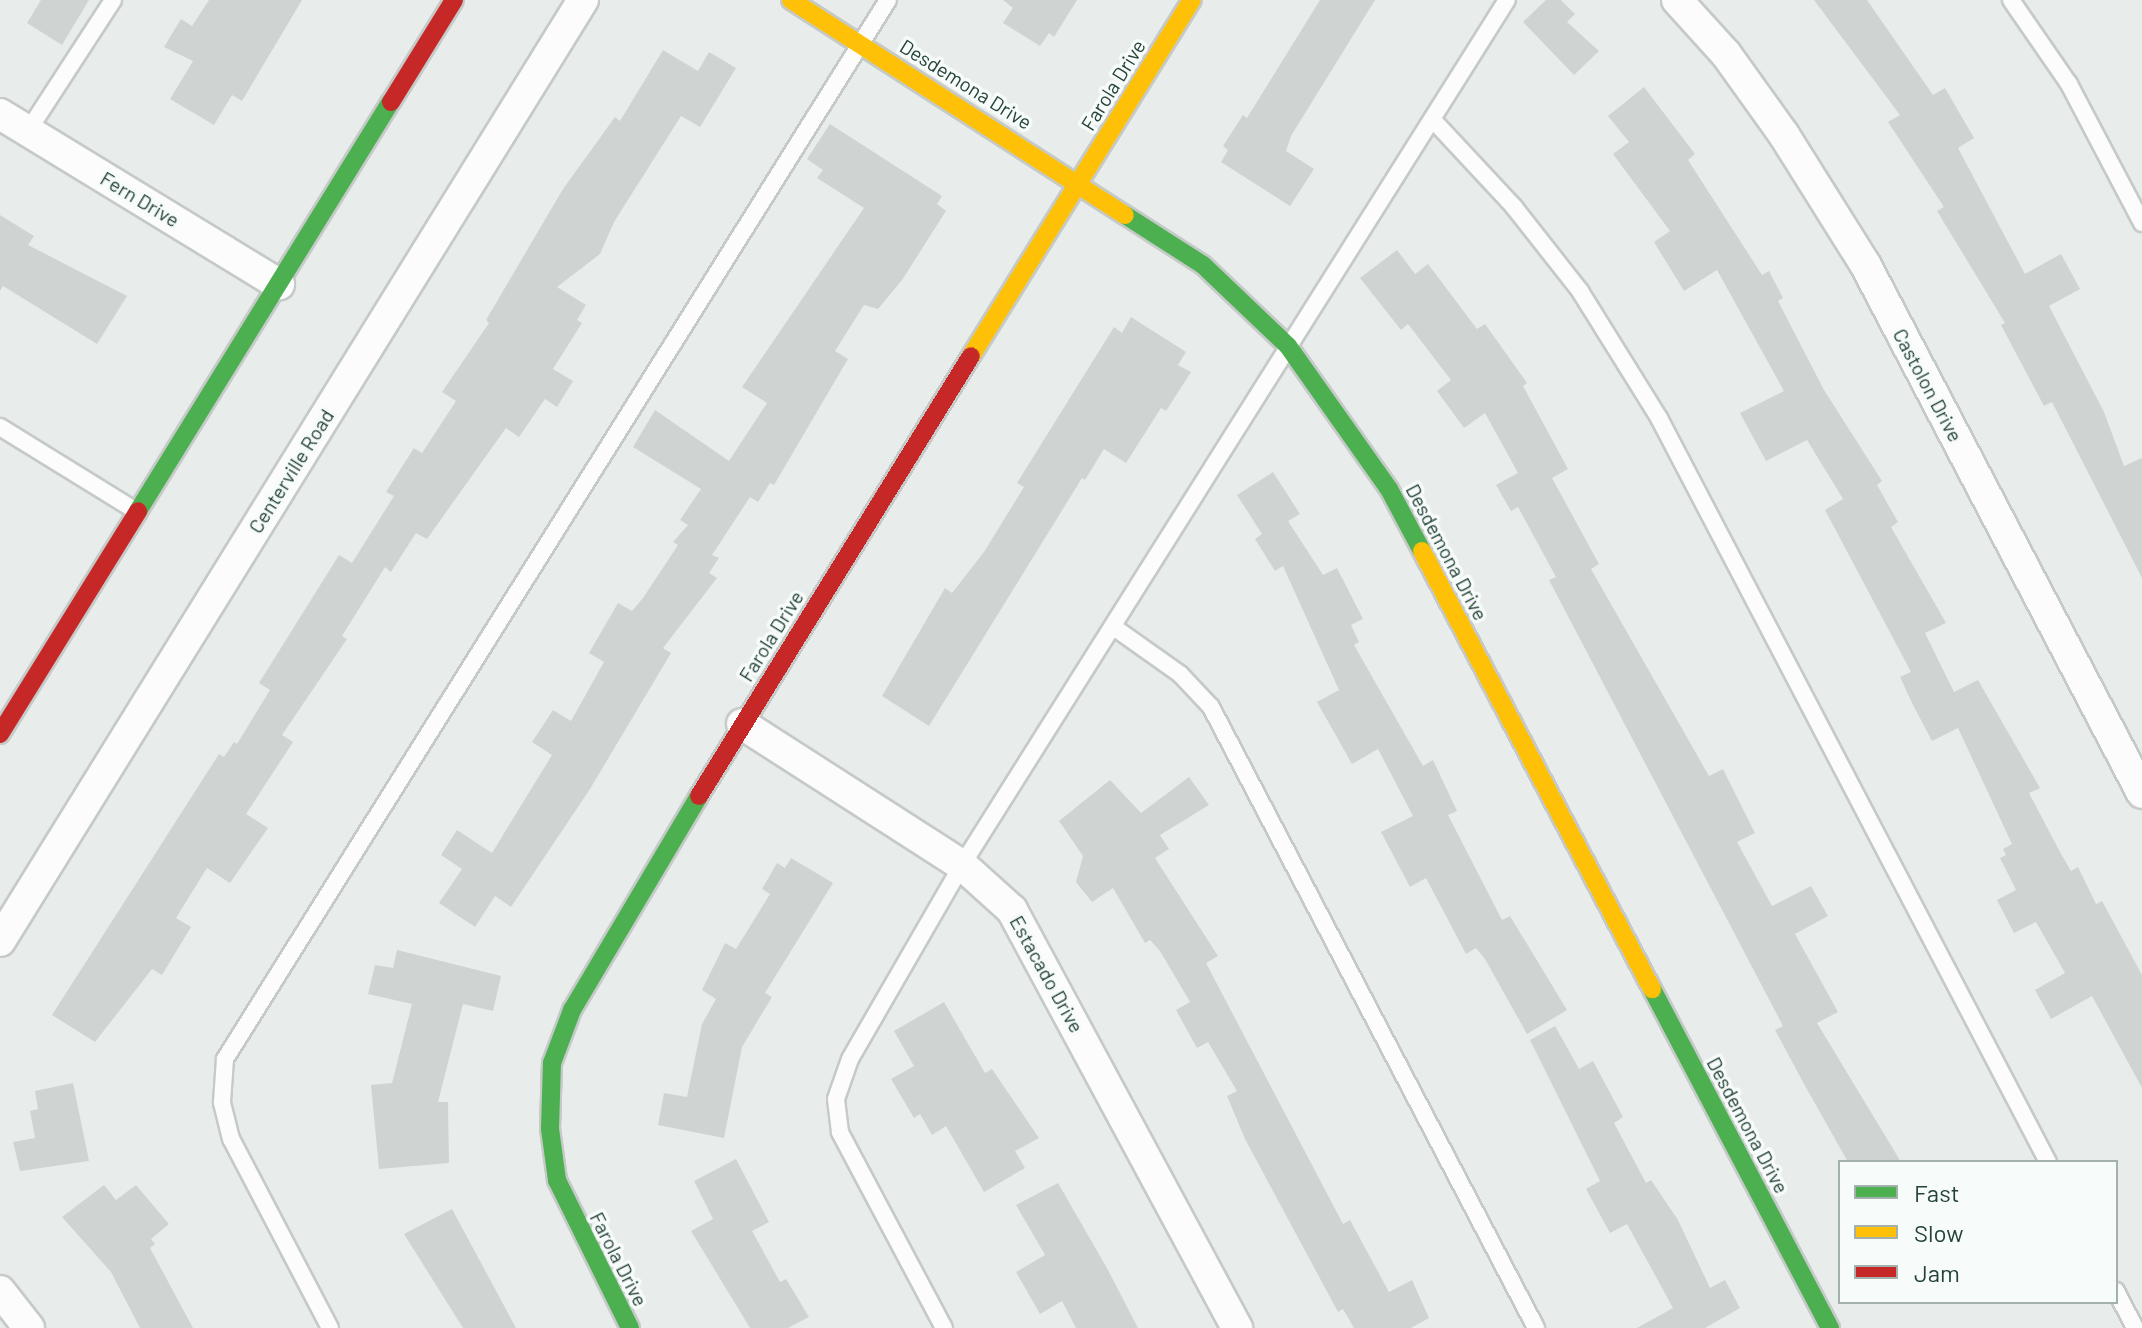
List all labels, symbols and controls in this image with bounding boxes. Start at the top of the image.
street label: Desdemona Drive [896,34,1036,134]
street label: Farola Drive [1076,35,1150,135]
street label: Fern Drive [96,166,184,232]
street label: Castolon Drive [1888,324,1968,446]
street label: Centerville Road [243,405,339,537]
street label: Desdemona Drive [1401,480,1493,624]
street label: Farola Drive [734,586,808,686]
street label: Estacado Drive [1005,911,1089,1037]
street label: Desdemona Drive [1702,1053,1794,1197]
legend [1838,1160,2118,1304]
text: Fast [1914,1178,1959,1207]
street label: Farola Drive [585,1208,653,1310]
text: Slow [1914,1218,1963,1247]
text: Jam [1914,1258,1960,1287]

